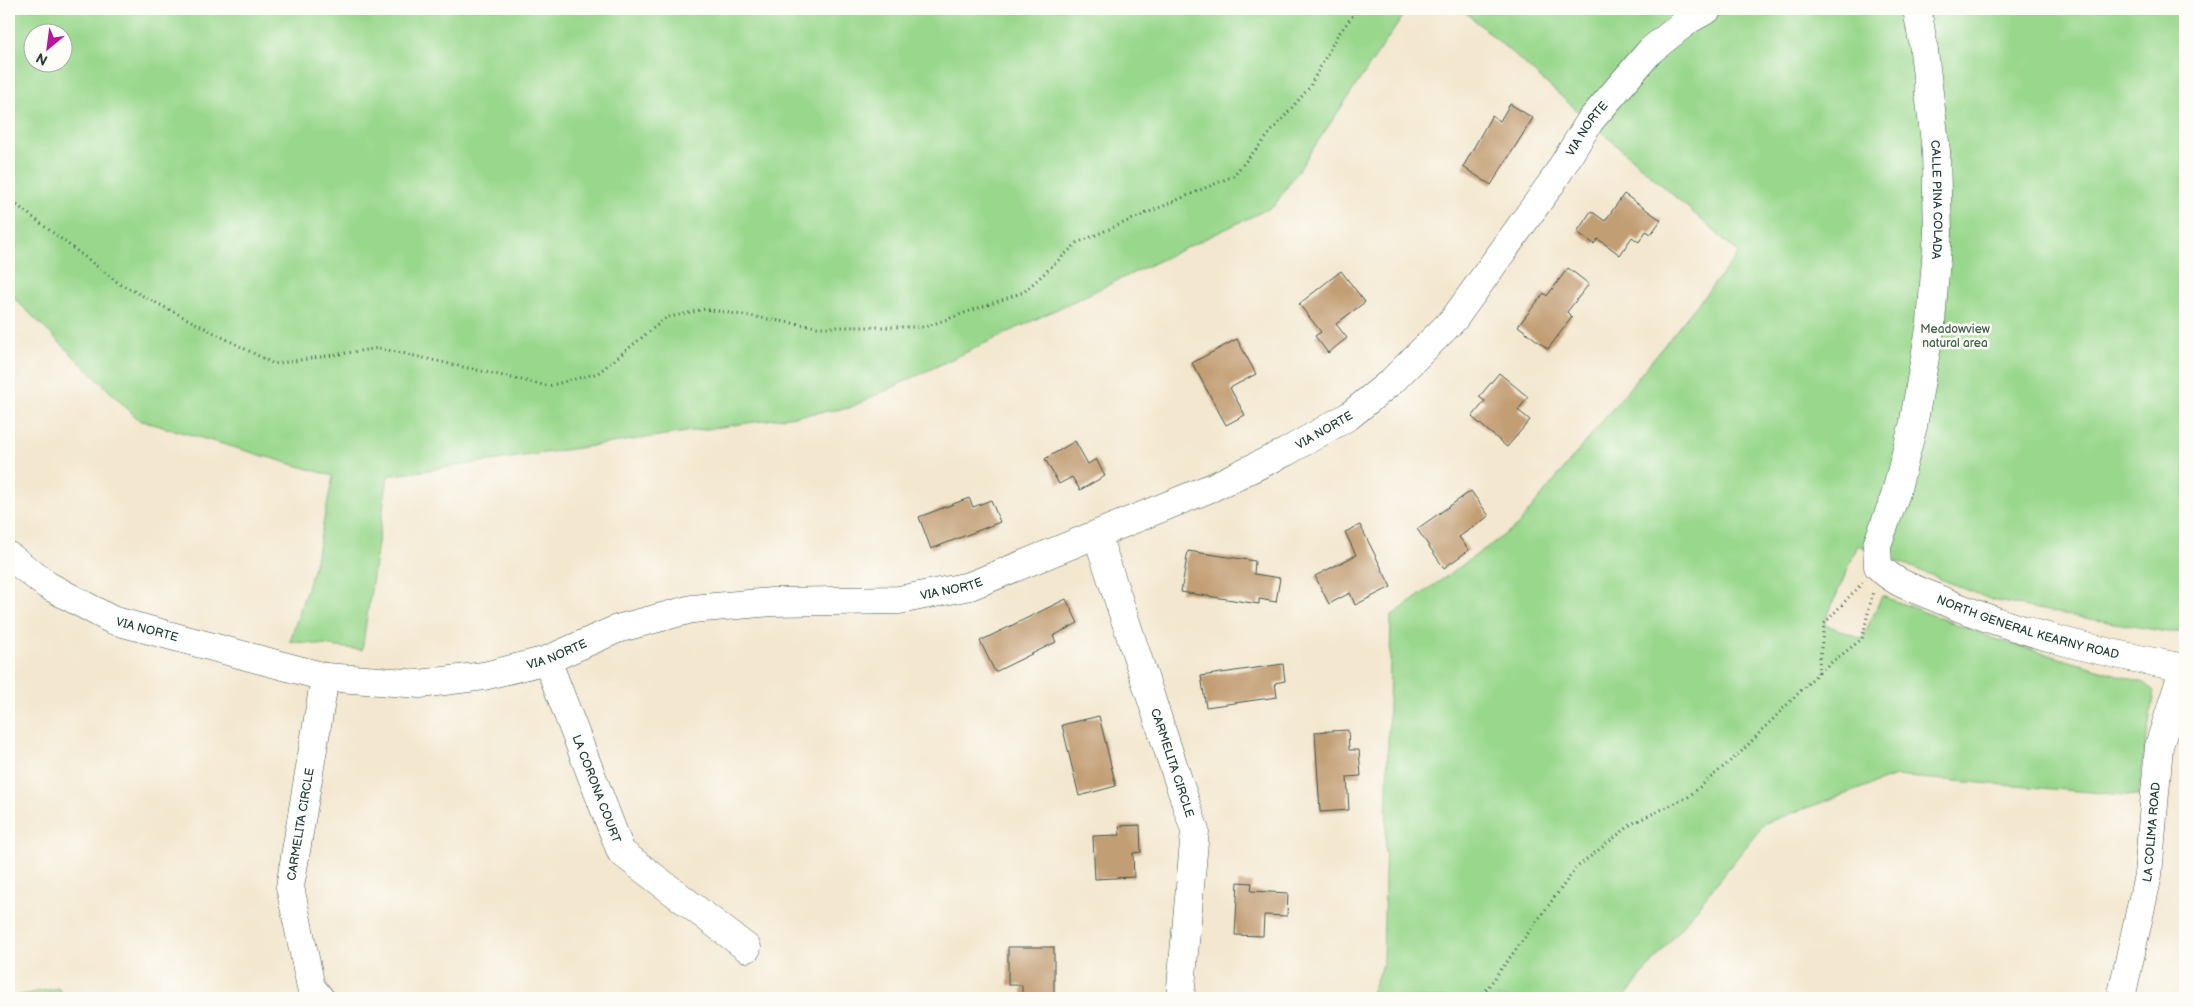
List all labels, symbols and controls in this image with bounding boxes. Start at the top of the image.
north arrow [22,22,72,72]
text: N [33,49,51,69]
street label: VIA NORTE [1563,98,1612,159]
street label: CALLE PINA COLADA [1927,139,1945,261]
park label: Meadowview natural area [1920,322,1990,351]
street label: VIA NORTE [1293,408,1356,453]
street label: VIA NORTE [919,575,985,604]
street label: NORTH GENERAL KEARNY ROAD [1934,592,2121,663]
street label: VIA NORTE [114,614,180,645]
street label: VIA NORTE [525,636,590,673]
street label: CARMELITA CIRCLE [1147,706,1197,820]
street label: LA CORONA COURT [569,733,624,846]
street label: CARMELITA CIRCLE [284,767,318,882]
street label: LA COLIMA ROAD [2140,781,2164,884]

